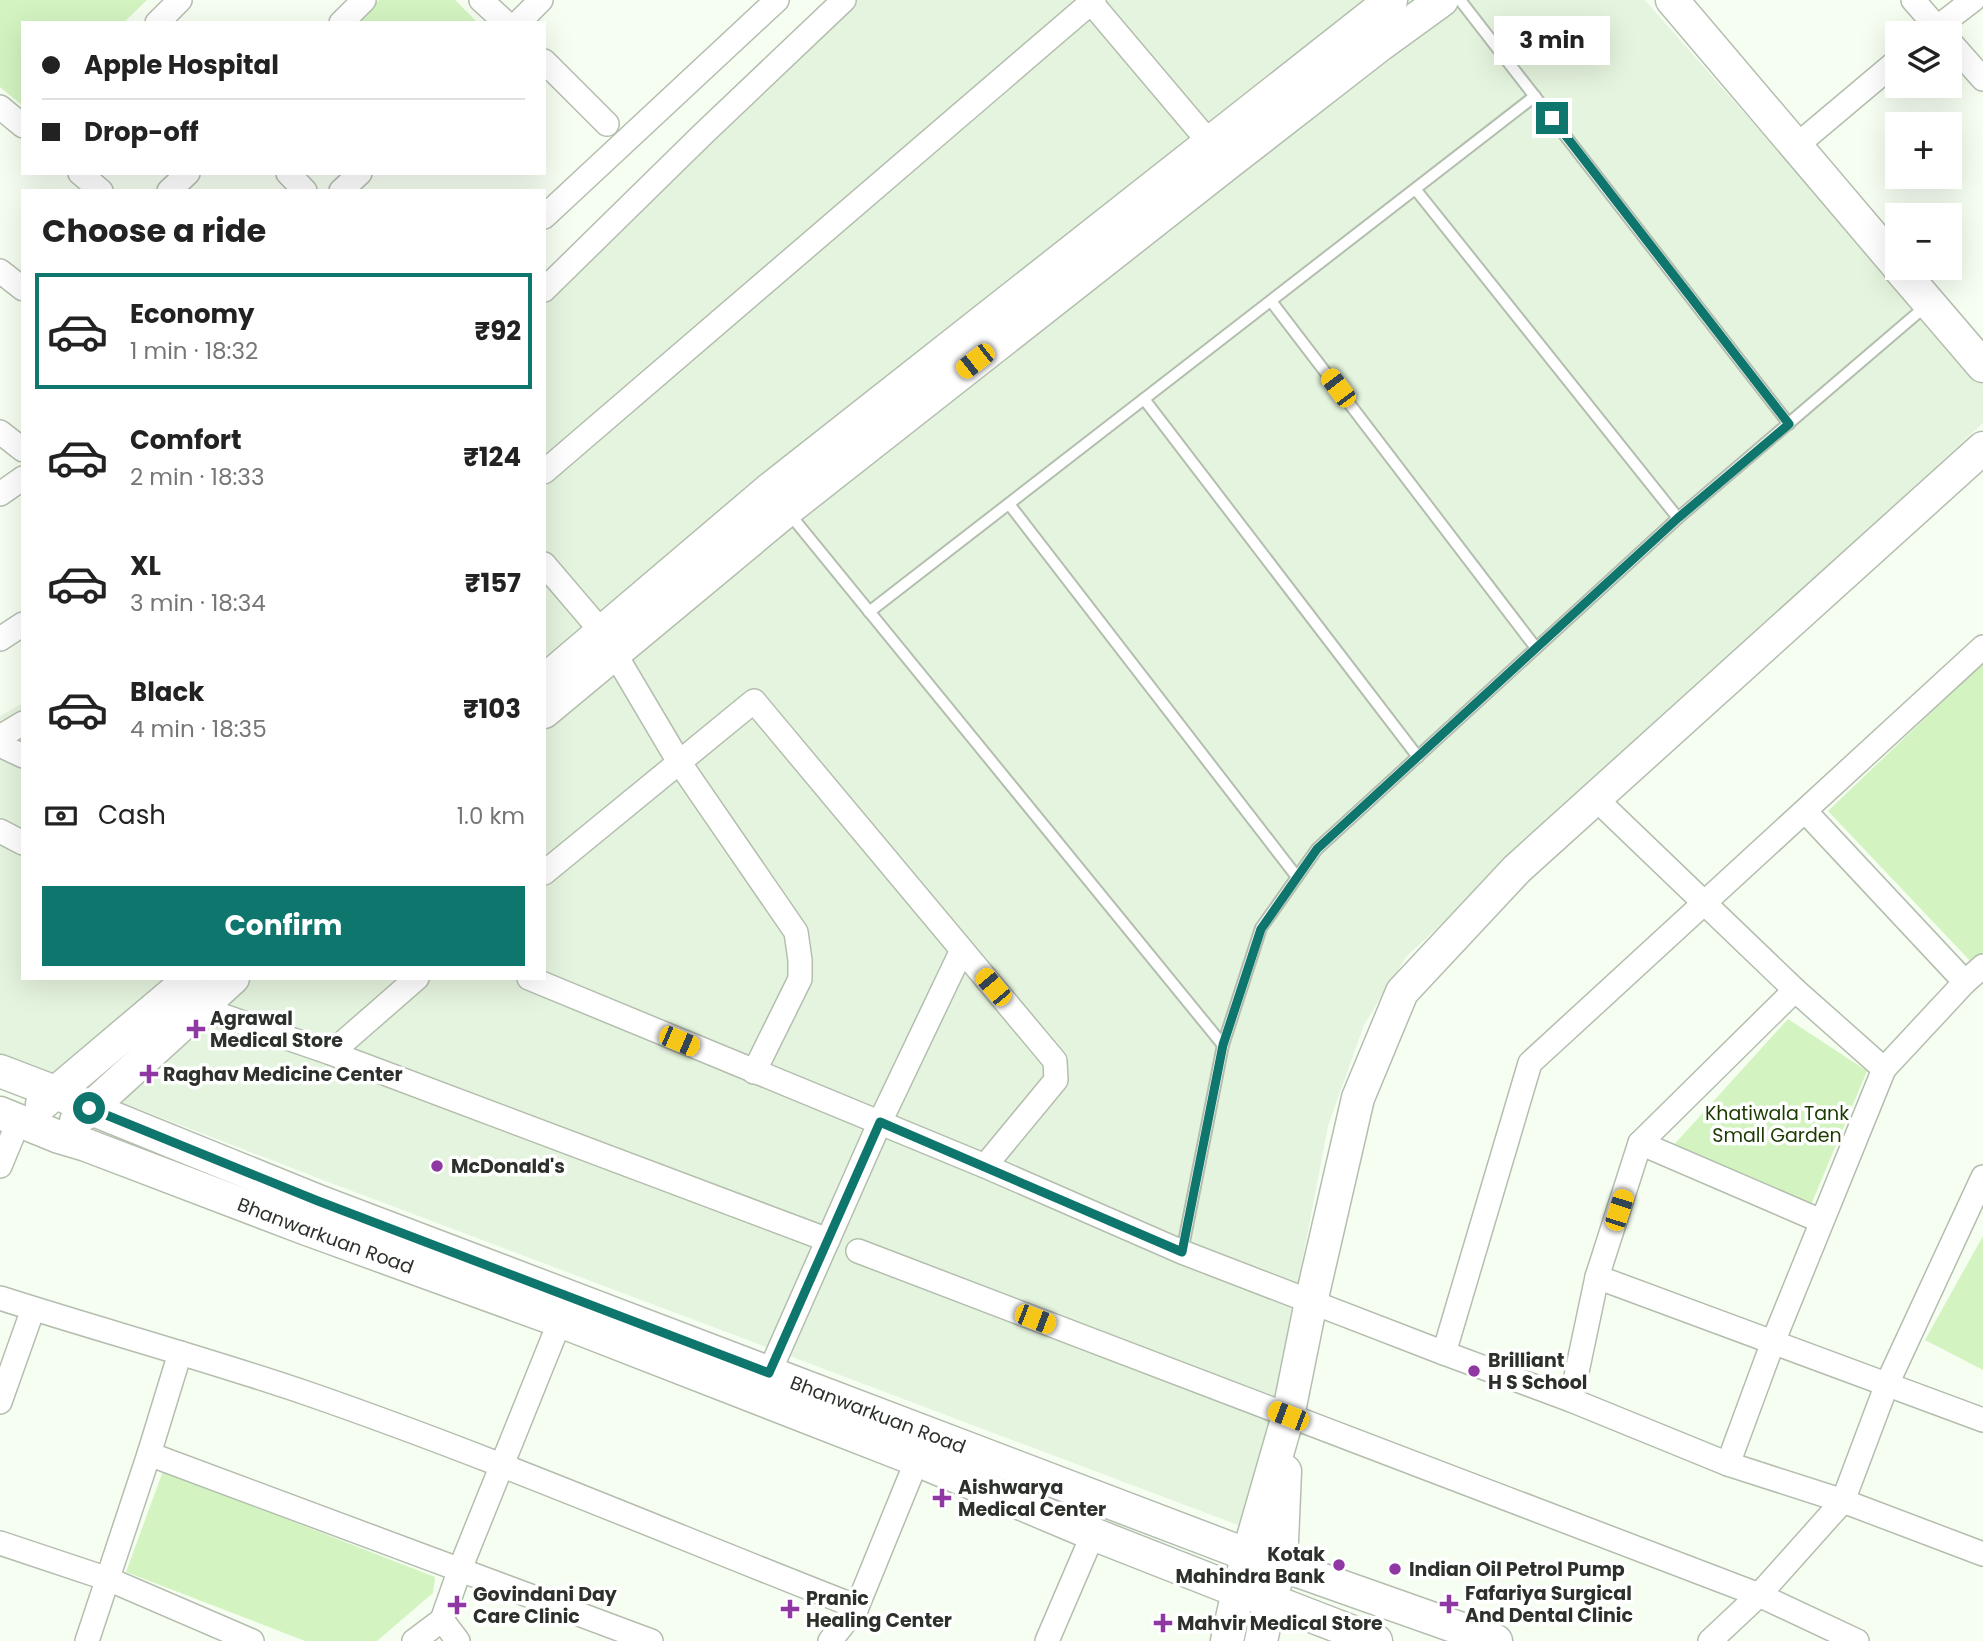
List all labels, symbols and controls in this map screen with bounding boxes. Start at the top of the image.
callout: 3 min [1494,17,1610,66]
map controls [1885,21,1962,280]
button: layers [1885,21,1962,98]
text: 3 min [1519,24,1585,56]
text: Apple Hospital [84,47,279,83]
route end [1536,102,1568,134]
button: + [1885,112,1962,189]
text: Drop-off [84,114,199,150]
button: − [1885,203,1962,280]
text: Choose a ride [42,208,266,253]
text: Economy [130,296,254,332]
icon: car [46,300,109,363]
text: ₹92 [475,313,521,349]
text: 1 min · 18:32 [130,335,258,367]
car [952,340,999,382]
car [1317,365,1360,411]
text: Comfort [130,422,242,458]
icon: car [46,426,109,489]
text: ₹124 [463,439,521,475]
text: 2 min · 18:33 [130,461,264,493]
text: XL [130,548,161,584]
icon: car [46,552,109,615]
text: ₹157 [465,565,521,601]
text: 3 min · 18:34 [130,587,266,619]
text: Black [130,674,204,710]
icon: car [46,678,109,741]
text: ₹103 [463,691,521,727]
text: 4 min · 18:35 [130,713,267,745]
icon: cash [42,797,80,835]
text: Cash [98,797,166,833]
text: 1.0 km [457,800,525,832]
button: Confirm [42,886,525,966]
car [972,964,1015,1010]
place label: Agrawal Medical Store [210,1005,343,1054]
marker: Agrawal Medical Store [188,1021,204,1037]
car [656,1023,703,1059]
place label: Raghav Medicine Center [163,1061,403,1088]
marker: Raghav Medicine Center [141,1066,157,1082]
route start [73,1092,105,1124]
park label: Khatiwala Tank Small Garden [1705,1100,1849,1149]
place label: McDonald's [451,1153,565,1180]
marker: McDonald's [429,1158,445,1174]
car [1603,1187,1636,1233]
street label: Bhanwarkuan Road [234,1190,417,1280]
car [1012,1302,1059,1336]
place label: Brilliant H S School [1488,1347,1587,1396]
marker: Brilliant H S School [1466,1363,1482,1379]
street label: Bhanwarkuan Road [786,1369,970,1460]
car [1265,1399,1312,1433]
place label: Aishwarya Medical Center [958,1474,1106,1523]
marker: Aishwarya Medical Center [932,1488,952,1508]
place label: Kotak Mahindra Bank [1176,1541,1325,1590]
place label: Indian Oil Petrol Pump [1409,1556,1625,1583]
marker: Kotak Mahindra Bank [1331,1557,1347,1573]
marker: Indian Oil Petrol Pump [1387,1561,1403,1577]
place label: Fafariya Surgical And Dental Clinic [1465,1580,1633,1629]
place label: Govindani Day Care Clinic [473,1581,618,1630]
place label: Pranic Healing Center [806,1585,952,1634]
marker: Fafariya Surgical And Dental Clinic [1439,1594,1459,1614]
marker: Govindani Day Care Clinic [447,1595,467,1615]
marker: Pranic Healing Center [780,1599,800,1619]
place label: Mahvir Medical Store [1177,1610,1383,1637]
marker: Mahvir Medical Store [1155,1615,1171,1631]

